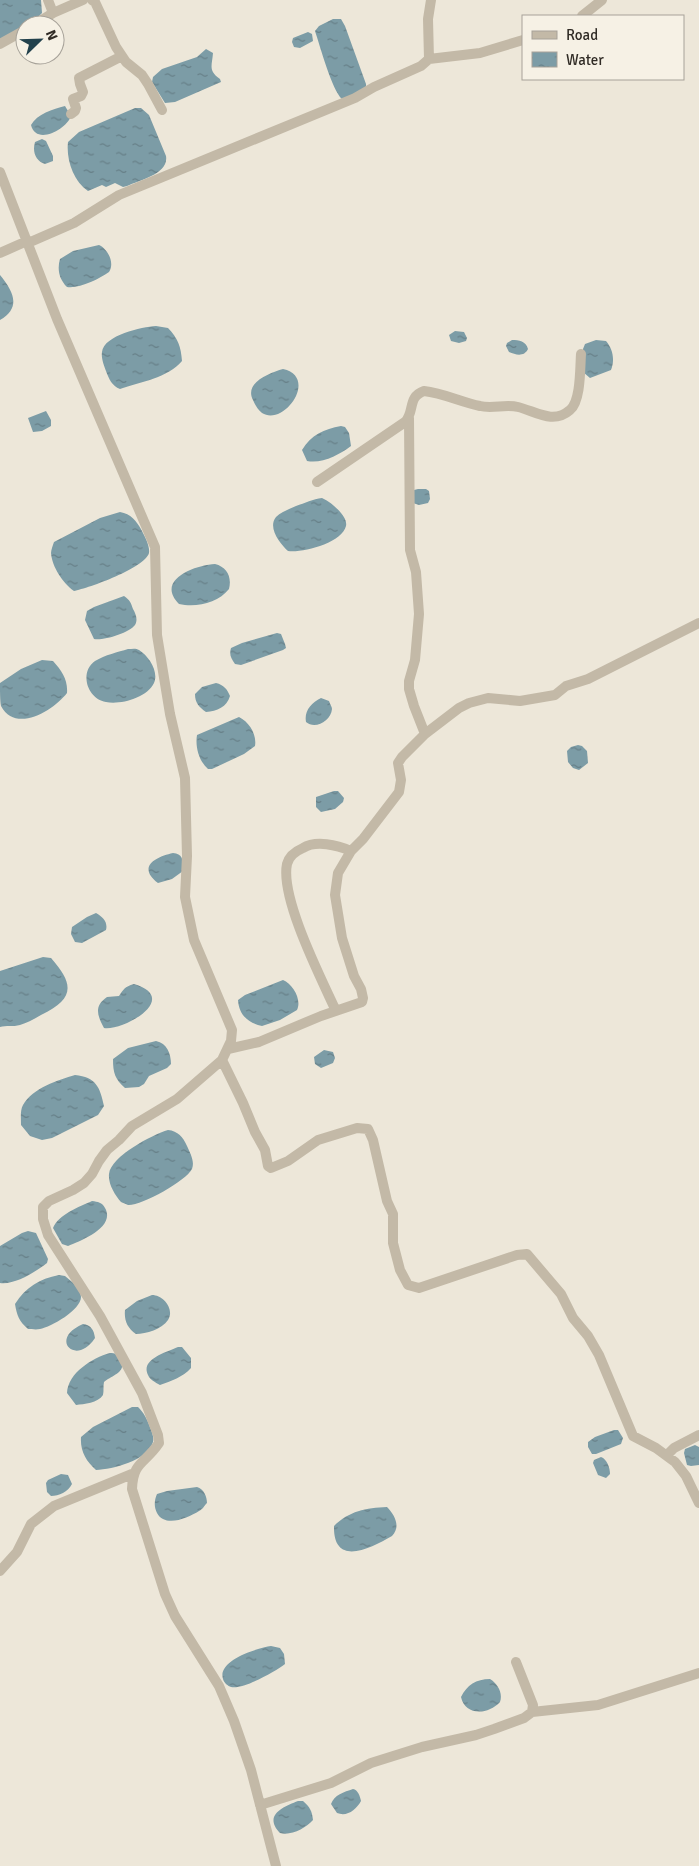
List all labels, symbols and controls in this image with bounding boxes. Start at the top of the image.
north arrow [15,15,65,65]
legend [522,15,684,80]
text: Road [566,26,598,44]
text: N [42,27,61,43]
text: Water [566,51,604,69]

